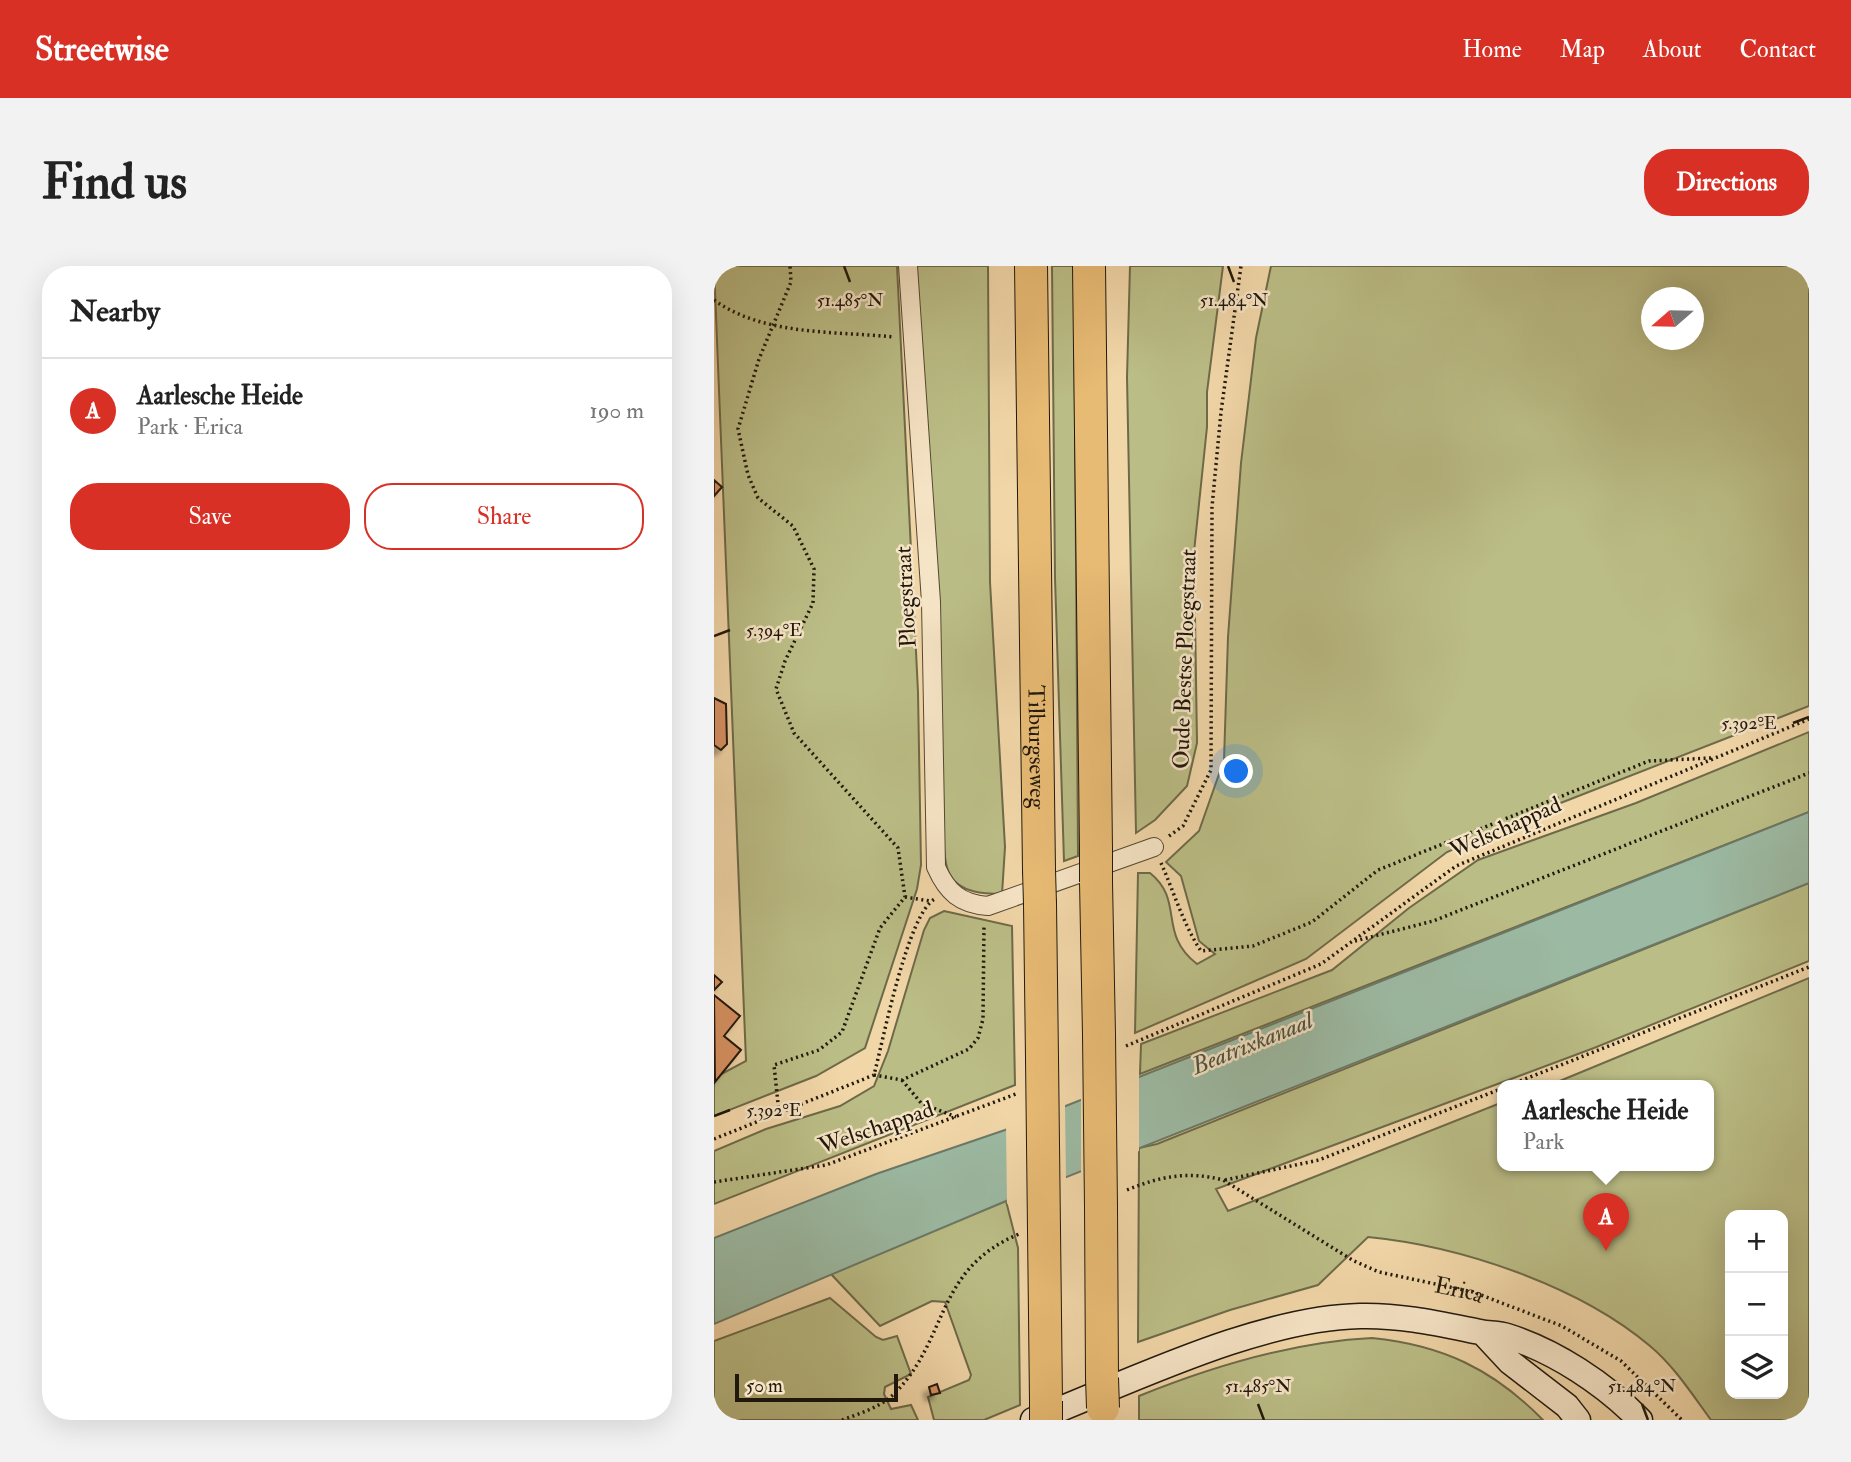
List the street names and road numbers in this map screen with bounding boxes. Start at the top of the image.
street label: Ploegstraat [888,546,923,648]
street label: Oude Bestse Ploegstraat [1166,548,1203,770]
street label: Tilburgseweg [1022,685,1052,810]
street label: Welschappad [1444,790,1566,866]
street label: Welschappad [814,1094,938,1162]
street label: Erica [1432,1270,1489,1310]

